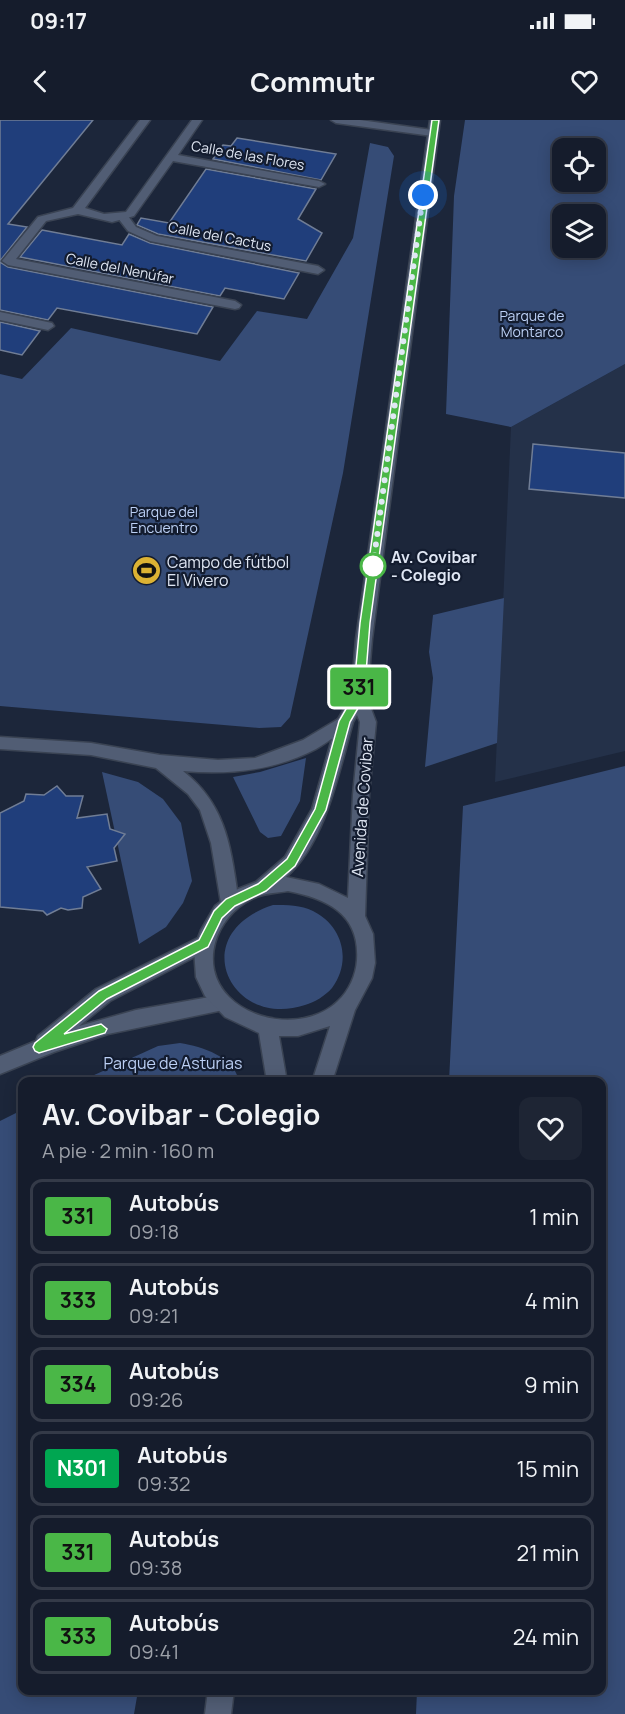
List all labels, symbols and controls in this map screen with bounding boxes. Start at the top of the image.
text: 09:17 [30,6,87,36]
text: Commutr [250,63,375,100]
icon: back [24,65,57,98]
icon: heart [568,65,601,98]
street label: Calle de las Flores [190,136,306,174]
map controls [552,138,606,258]
button: locate [552,138,606,192]
your location [408,180,438,210]
button: layers [552,204,606,258]
street label: Calle del Cactus [167,217,273,255]
street label: Calle del Nenúfar [64,248,176,288]
park label: Parque de Montarco [499,306,565,341]
park label: Parque del Encuentro [130,502,198,537]
place label: Av. Covibar - Colegio [391,546,477,586]
place label: Campo de fútbol El Vivero [167,551,289,591]
marker: Av. Covibar - Colegio [360,553,386,579]
sports icon: Campo de fútbol El Vivero [130,555,162,587]
line badge: 331 [324,668,394,706]
text: 331 [342,673,376,701]
street label: Avenida de Covibar [346,736,378,878]
park label: Parque de Asturias [104,1052,242,1074]
text: Av. Covibar - Colegio [42,1095,320,1133]
button: heart [519,1097,582,1160]
text: A pie · 2 min · 160 m [42,1137,214,1164]
text: Autobús [129,1188,219,1218]
text: 331 [61,1202,95,1230]
text: 1 min [529,1202,579,1232]
text: 09:18 [129,1218,179,1245]
text: Autobús [129,1272,219,1302]
text: 333 [60,1286,96,1314]
text: 4 min [525,1286,579,1316]
text: 09:21 [129,1302,179,1329]
text: Autobús [129,1356,219,1386]
text: 334 [59,1370,97,1398]
text: 9 min [524,1370,579,1400]
text: 09:26 [129,1386,183,1413]
text: Autobús [137,1440,228,1470]
text: N301 [57,1454,107,1482]
text: 15 min [516,1454,579,1484]
text: 09:32 [137,1470,190,1497]
text: Autobús [129,1524,219,1554]
text: 331 [61,1538,95,1566]
text: 21 min [517,1538,579,1568]
text: 09:38 [129,1554,182,1581]
text: Autobús [129,1608,219,1638]
text: 333 [60,1622,96,1650]
text: 24 min [513,1622,579,1652]
text: 09:41 [129,1638,179,1665]

